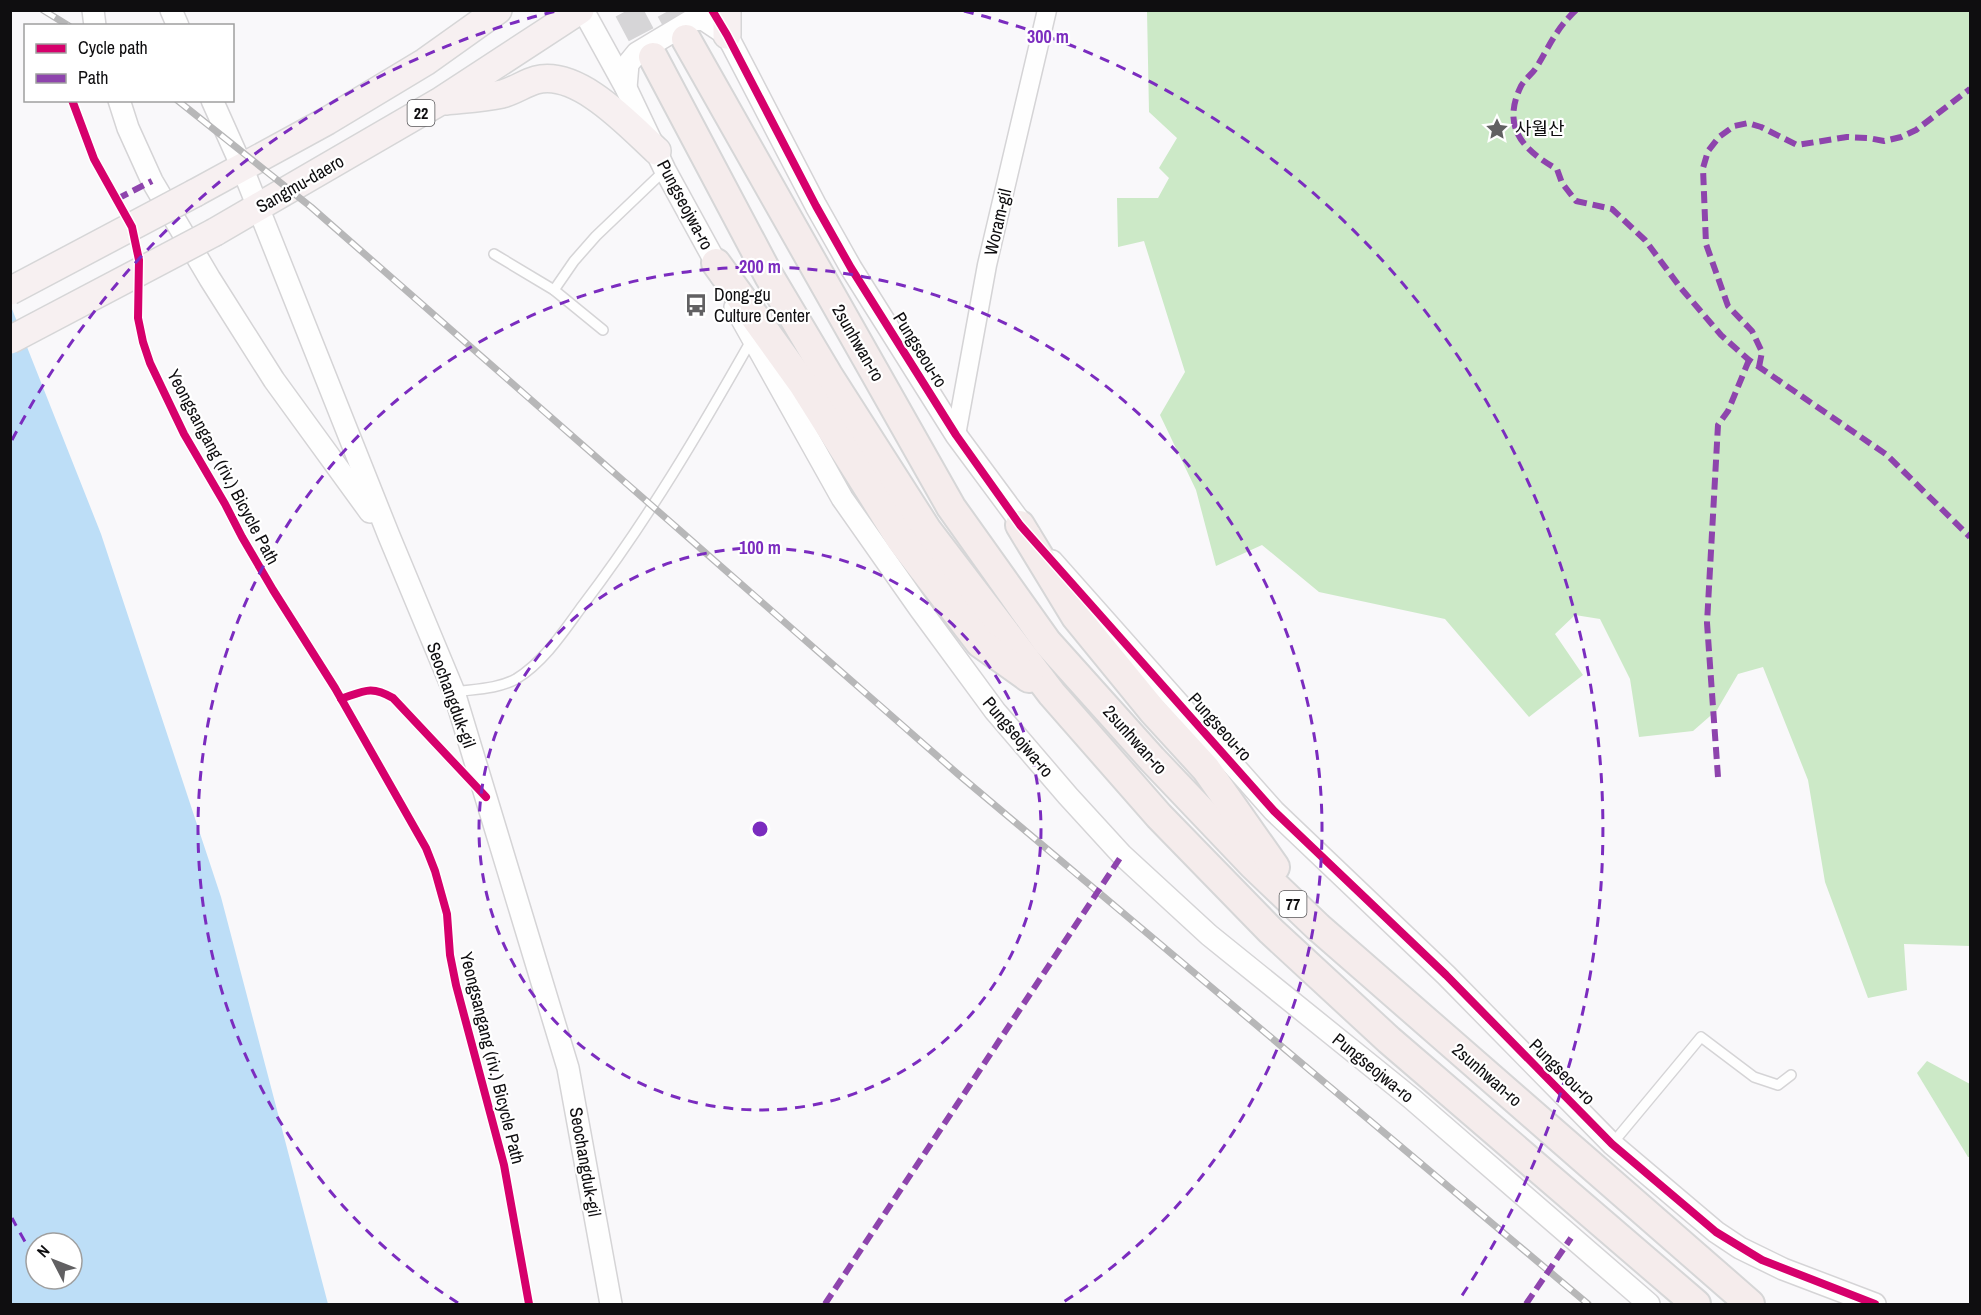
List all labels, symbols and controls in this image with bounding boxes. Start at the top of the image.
legend [24,24,234,102]
text: 300 m [1027,24,1069,49]
text: Cycle path [78,35,148,60]
text: Path [78,65,108,90]
road number: 22 [408,100,434,126]
place icon: 사월산 [1484,116,1510,142]
place label: 사월산 [1515,116,1565,141]
street label: Sangmu-daero [251,148,348,219]
street label: Pungseojwa-ro [651,155,720,254]
street label: Woram-gil [978,186,1017,258]
text: 200 m [739,254,781,279]
place label: Dong-gu Culture Center [714,282,810,328]
bus stop icon: Dong-gu Culture Center [683,292,709,318]
street label: 2sunhwan-ro [826,300,891,386]
street label: Pungseou-ro [887,307,953,392]
street label: Yeongsangang (riv.) Bicycle Path [161,365,286,569]
text: 100 m [739,535,781,560]
street label: Seochangduk-gil [421,639,482,751]
street label: Pungseou-ro [1183,687,1258,766]
street label: Pungseojwa-ro [977,691,1060,782]
street label: 2sunhwan-ro [1098,700,1173,780]
centre of rings [750,819,770,839]
road number: 77 [1280,891,1306,917]
street label: Yeongsangang (riv.) Bicycle Path [454,949,531,1166]
street label: Pungseojwa-ro [1327,1027,1419,1108]
street label: Pungseou-ro [1524,1033,1601,1110]
street label: 2sunhwan-ro [1447,1037,1528,1112]
street label: Seochangduk-gil [564,1105,607,1219]
north arrow [24,1231,84,1291]
text: N [32,1240,54,1262]

